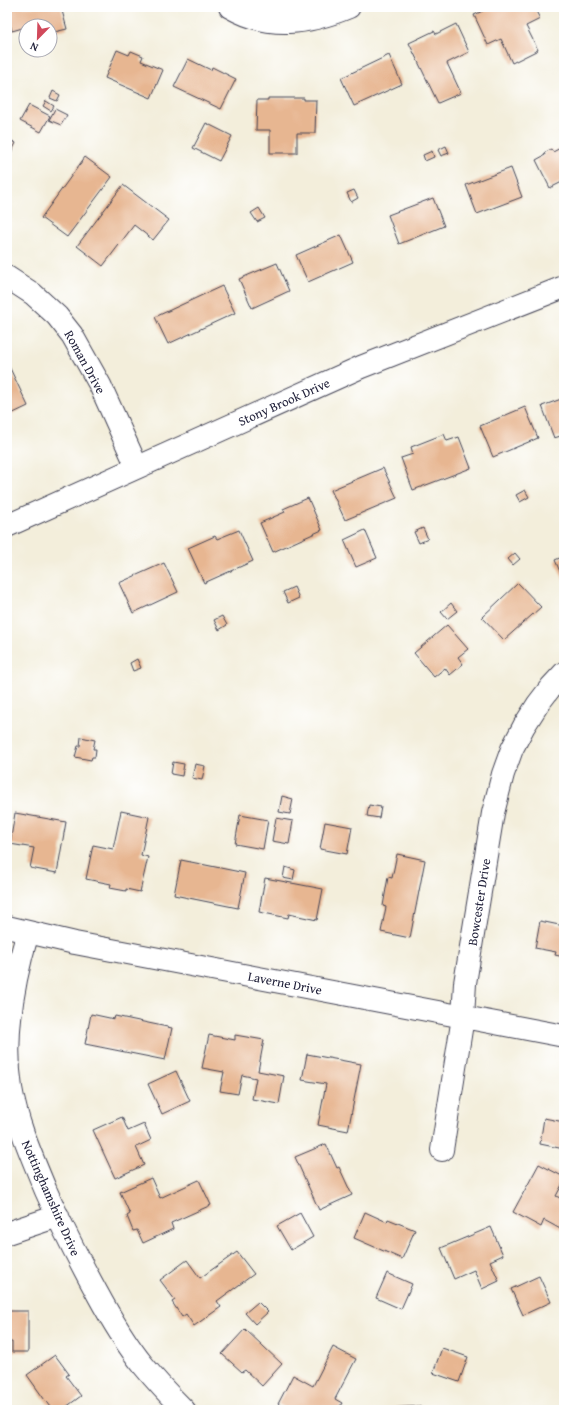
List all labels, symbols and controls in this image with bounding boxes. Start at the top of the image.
north arrow [18,18,58,58]
text: N [27,38,41,56]
street label: Roman Drive [60,327,110,397]
street label: Stony Brook Drive [235,373,333,431]
street label: Bowcester Drive [463,857,495,947]
street label: Laverne Drive [246,966,324,1000]
street label: Nottinghamshire Drive [17,1137,85,1259]

